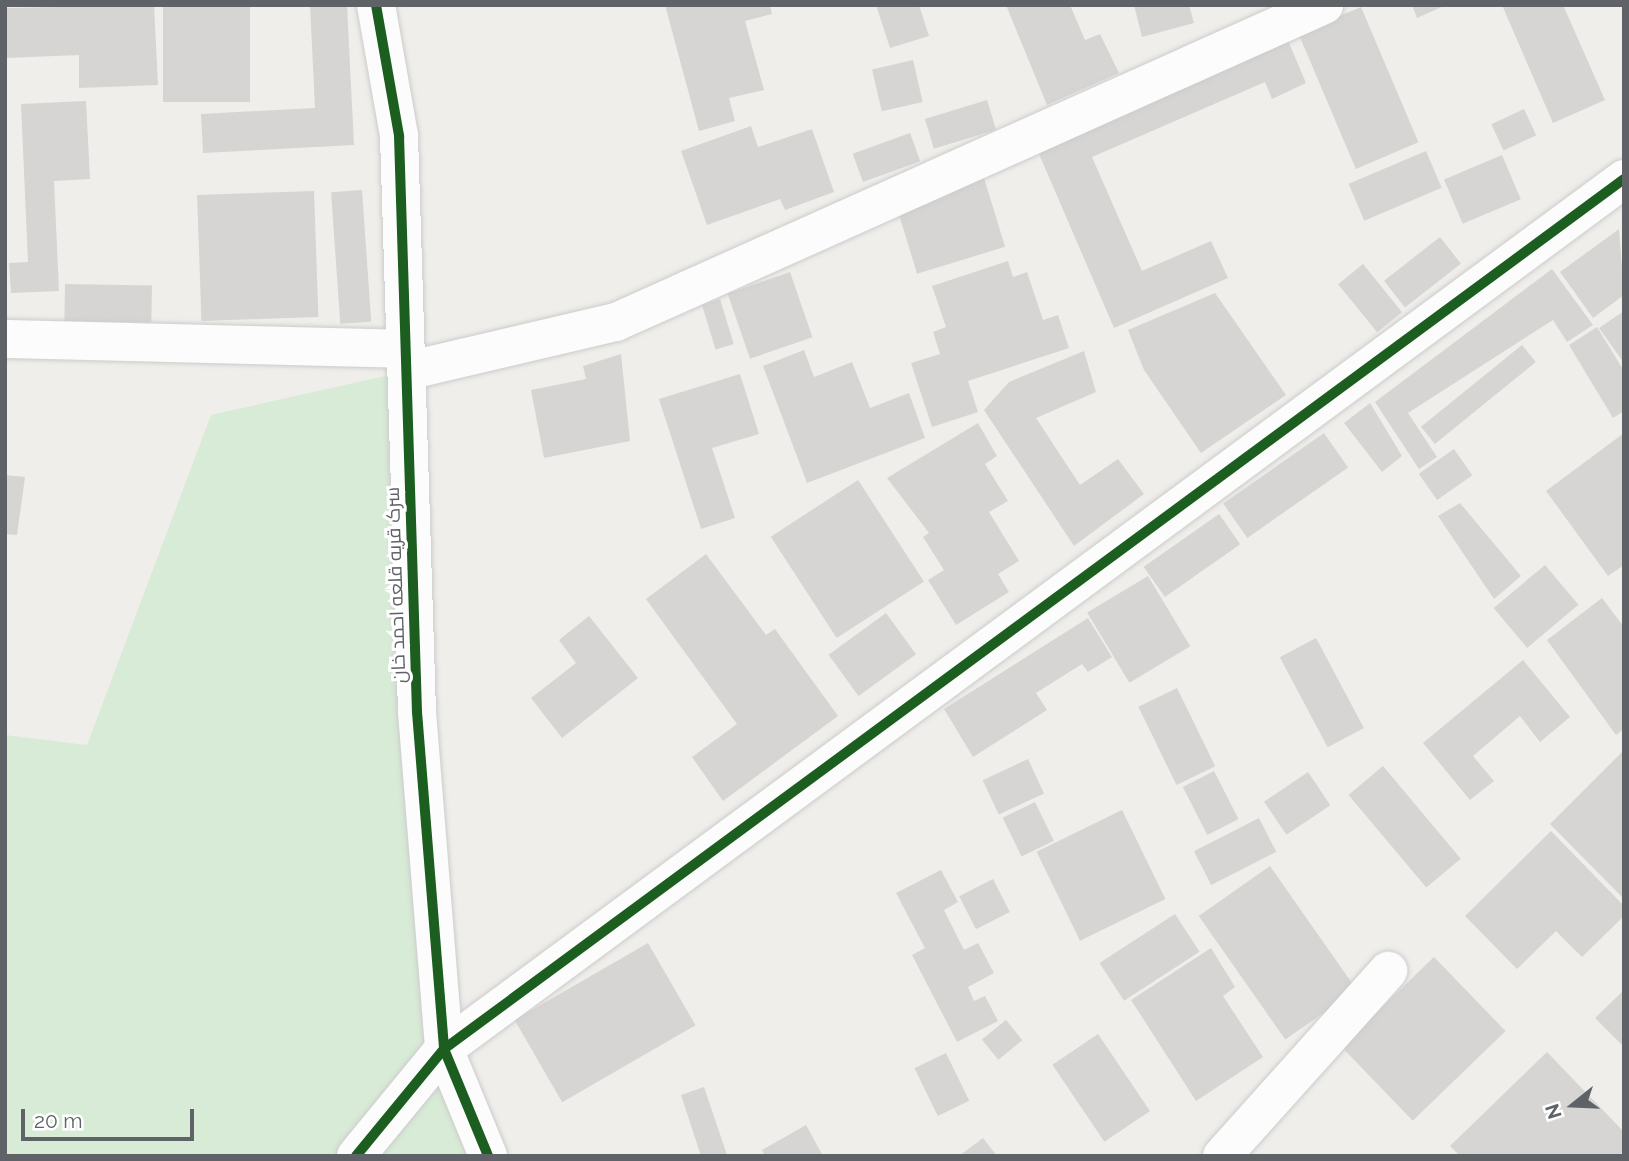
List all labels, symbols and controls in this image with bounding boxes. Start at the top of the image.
street label: سرک قریه قلعه احمد خان [381,486,411,684]
north arrow [1538,1070,1608,1140]
scale bar [24,1094,198,1138]
text: N [1540,1101,1566,1122]
text: 20 m [34,1108,82,1133]

